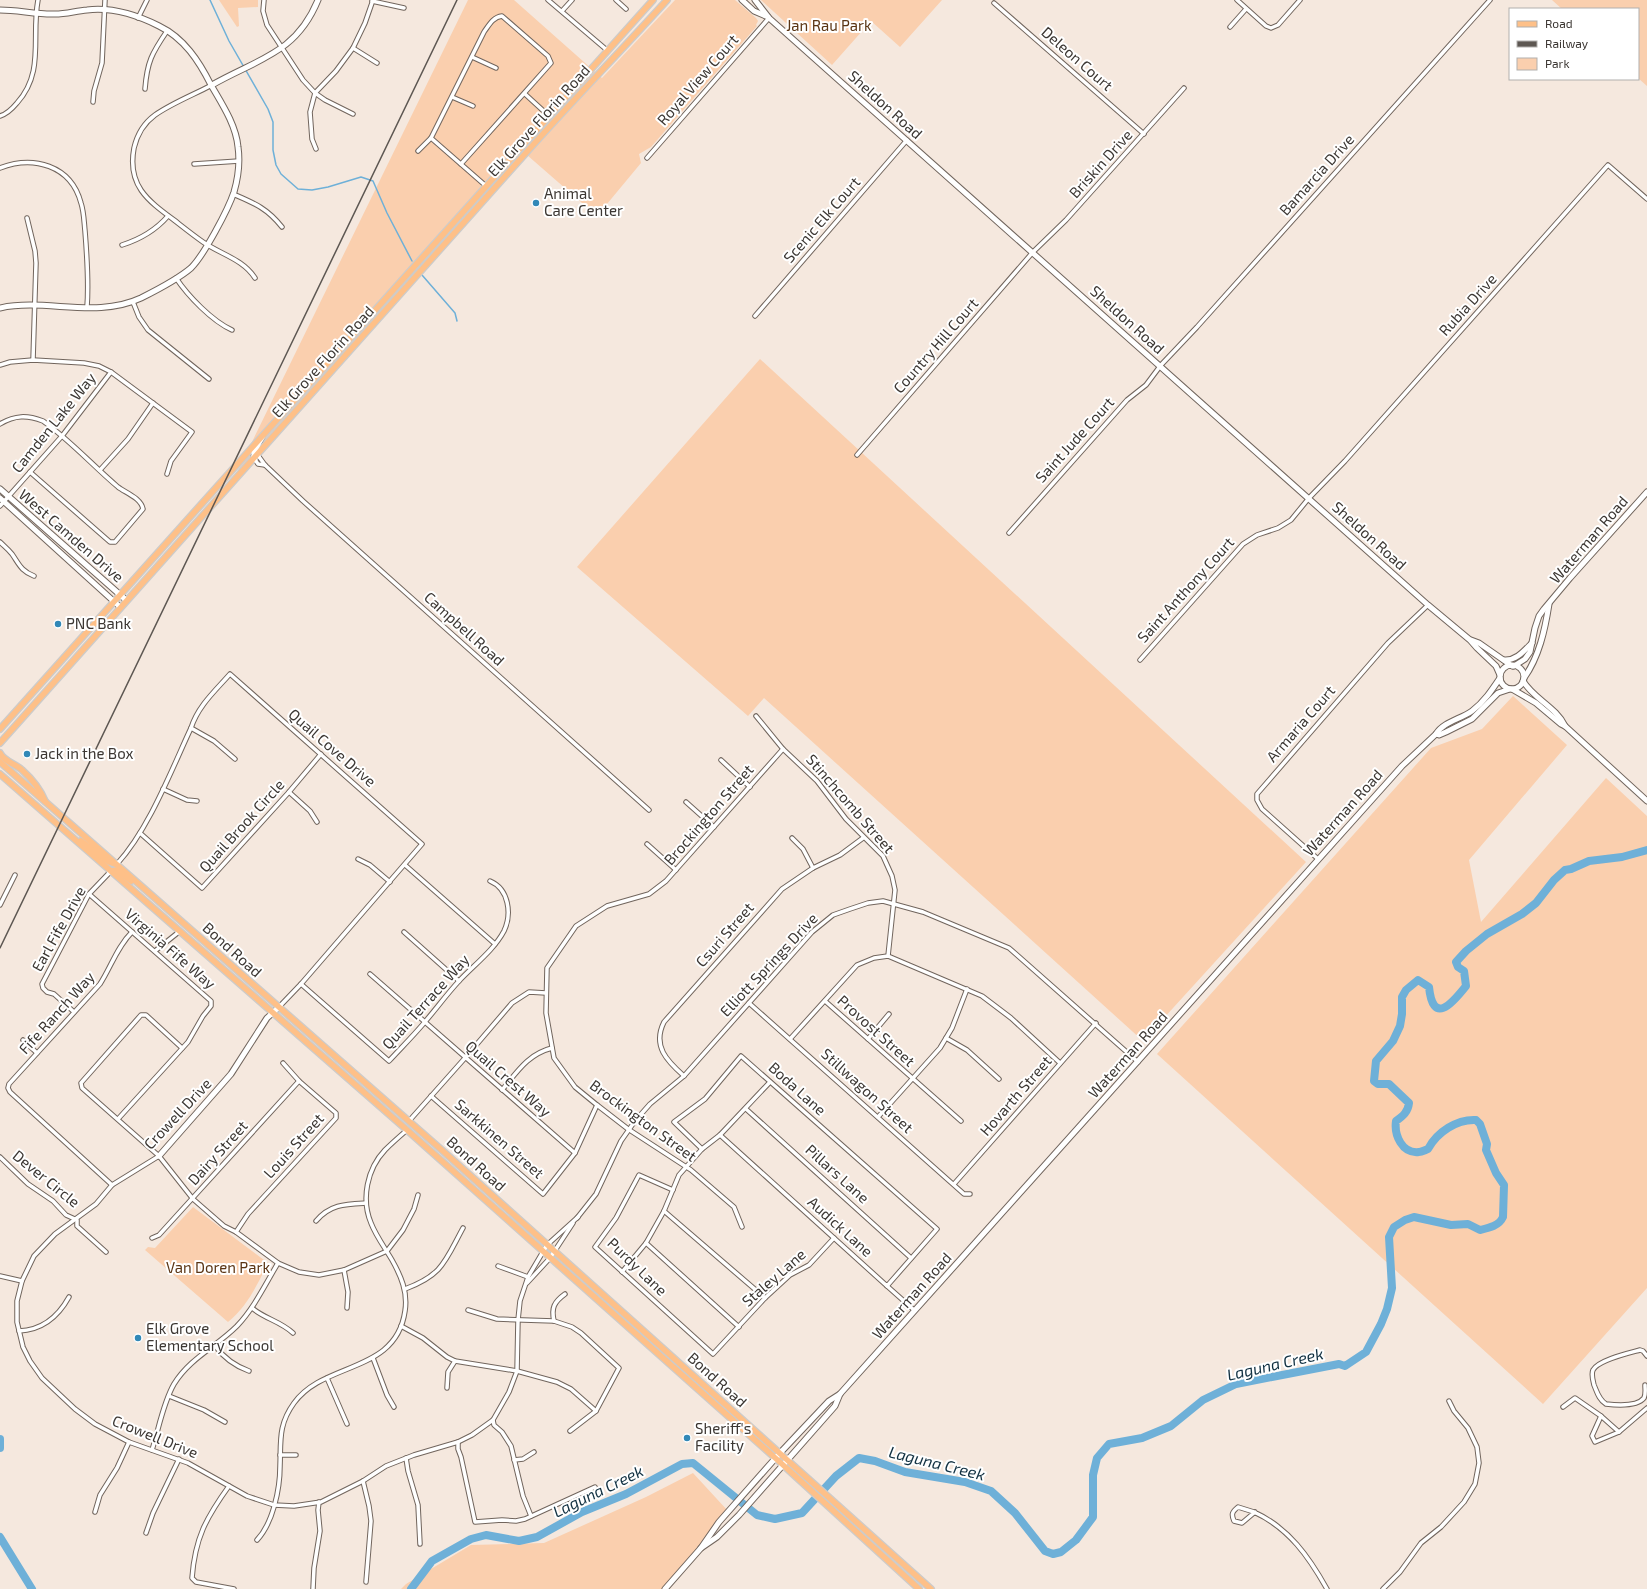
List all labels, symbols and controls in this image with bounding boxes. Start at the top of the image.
legend [1509,8,1639,80]
park label: Jan Rau Park [786,16,872,34]
text: Road [1545,16,1573,30]
street label: Deleon Court [1038,22,1117,94]
street label: Royal View Court [653,30,742,128]
text: Railway [1545,36,1589,50]
text: Park [1545,56,1570,70]
street label: Elk Grove Florin Road [483,61,593,180]
street label: Sheldon Road [845,66,926,142]
street label: Briskin Drive [1065,125,1136,201]
street label: Bamarcia Drive [1275,130,1357,219]
street label: Scenic Elk Court [779,173,864,266]
place label: Animal Care Center [544,184,623,219]
marker: Animal Care Center [531,198,541,208]
street label: Rubia Drive [1435,270,1500,339]
street label: Sheldon Road [1087,281,1168,357]
street label: Country Hill Court [889,294,982,397]
street label: Elk Grove Florin Road [267,302,377,421]
street label: Camden Lake Way [7,369,99,476]
street label: Saint Jude Court [1031,393,1118,486]
street label: West Camden Drive [16,485,128,586]
street label: Waterman Road [1545,492,1631,587]
street label: Sheldon Road [1329,497,1410,573]
street label: Saint Anthony Court [1133,533,1238,646]
street label: Campbell Road [421,588,508,669]
place label: PNC Bank [66,614,132,632]
marker: PNC Bank [53,619,63,629]
street label: Armaria Court [1262,681,1339,765]
street label: Quail Cove Drive [285,704,380,791]
place label: Jack in the Box [35,744,133,762]
marker: Jack in the Box [22,749,32,759]
street label: Stinchcomb Street [803,750,899,857]
street label: Brockington Street [660,760,757,868]
street label: Waterman Road [1299,765,1386,859]
street label: Quail Brook Circle [195,775,288,876]
street label: Earl Fife Drive [27,883,89,974]
street label: Csuri Street [691,898,757,970]
street label: Virginia Fife Way [122,904,220,992]
street label: Elliott Springs Drive [716,909,821,1020]
street label: Bond Road [200,918,266,980]
street label: Quail Terrace Way [378,950,473,1053]
street label: Fife Ranch Way [15,967,98,1057]
street label: Provost Street [834,991,919,1070]
street label: Waterman Road [1084,1007,1171,1101]
street label: Quail Crest Way [462,1036,555,1121]
street label: Stillwagon Street [818,1044,918,1136]
street label: Hovarth Street [976,1051,1055,1139]
street label: Boda Lane [765,1058,830,1119]
street label: Crowell Drive [140,1074,215,1153]
street label: Brockington Street [587,1075,701,1165]
street label: Sarkkinen Street [451,1095,548,1182]
street label: Louis Street [259,1109,327,1181]
street label: Dairy Street [184,1116,251,1188]
street label: Bond Road [444,1132,510,1194]
street label: Pillars Lane [802,1140,873,1207]
street label: Dever Circle [10,1146,84,1211]
street label: Audick Lane [805,1192,877,1260]
street label: Purdy Lane [604,1234,671,1299]
street label: Staley Lane [738,1245,809,1310]
street label: Waterman Road [868,1248,955,1342]
park label: Van Doren Park [166,1258,270,1276]
place label: Elk Grove Elementary School [146,1319,274,1354]
marker: Elk Grove Elementary School [133,1333,143,1343]
water label: Laguna Creek [1225,1343,1325,1384]
street label: Bond Road [685,1348,751,1410]
street label: Crowell Drive [110,1411,201,1461]
place label: Sheriff's Facility [695,1419,751,1454]
marker: Sheriff's Facility [682,1433,692,1443]
water label: Laguna Creek [887,1441,987,1484]
water label: Laguna Creek [549,1460,646,1521]

